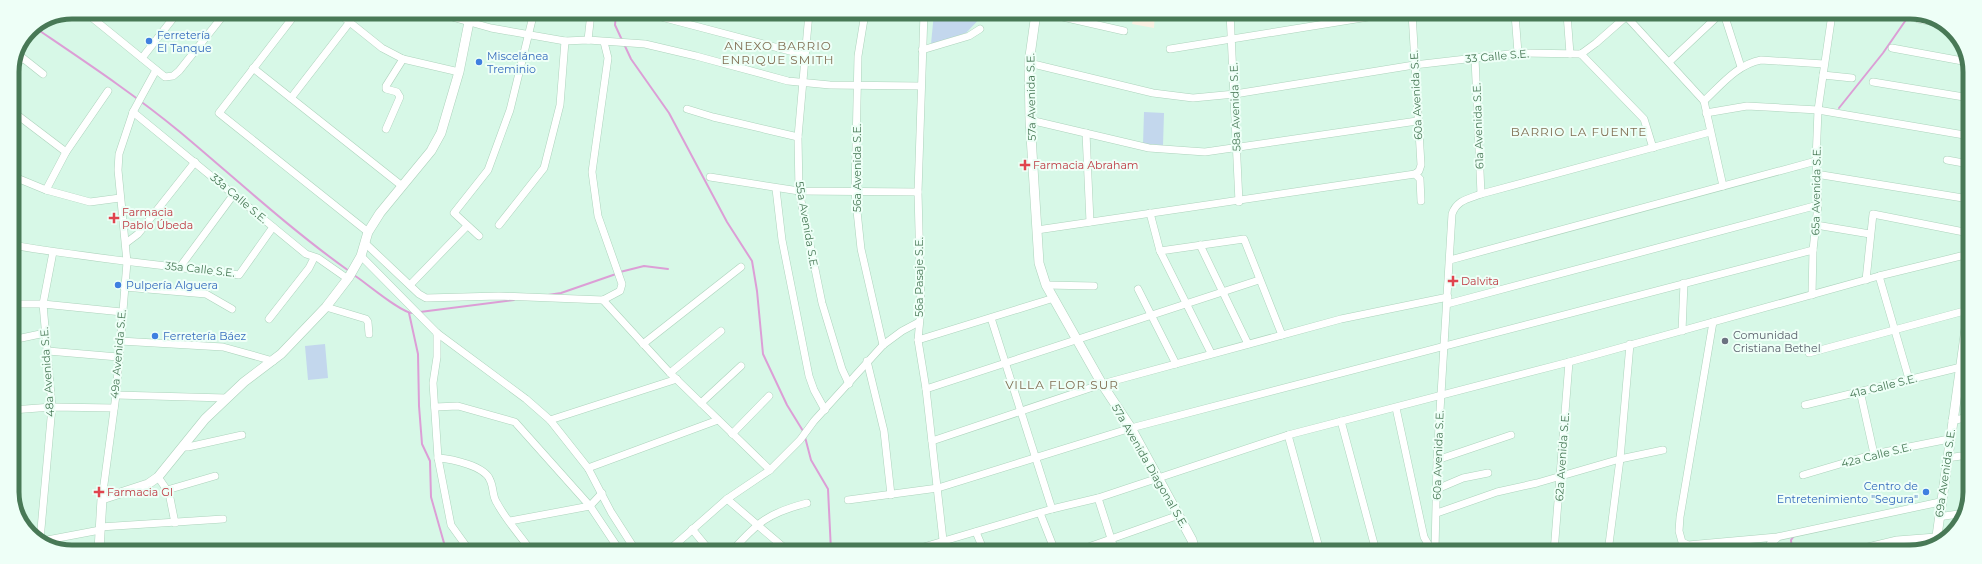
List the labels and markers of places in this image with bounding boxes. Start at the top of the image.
place label: Ferretería El Tanque [157,28,212,55]
marker: Ferretería El Tanque [144,36,154,46]
place label: Miscelánea Treminio [487,49,548,76]
marker: Miscelánea Treminio [474,57,484,67]
place label: Farmacia Abraham [1033,158,1139,172]
marker: Farmacia Abraham [1020,160,1030,170]
place label: Farmacia Pablo Úbeda [122,205,193,232]
marker: Farmacia Pablo Úbeda [109,213,119,223]
place label: Dalvita [1461,274,1499,288]
marker: Dalvita [1448,276,1458,286]
place label: Pulpería Alguera [126,278,218,292]
marker: Pulpería Alguera [113,280,123,290]
place label: Comunidad Cristiana Bethel [1733,328,1821,355]
place label: Ferretería Báez [163,329,247,343]
marker: Ferretería Báez [150,331,160,341]
marker: Comunidad Cristiana Bethel [1720,336,1730,346]
place label: Centro de Entretenimiento "Segura" [1777,479,1918,506]
place label: Farmacia GI [107,485,173,499]
marker: Farmacia GI [94,487,104,497]
marker: Centro de Entretenimiento "Segura" [1921,487,1931,497]

